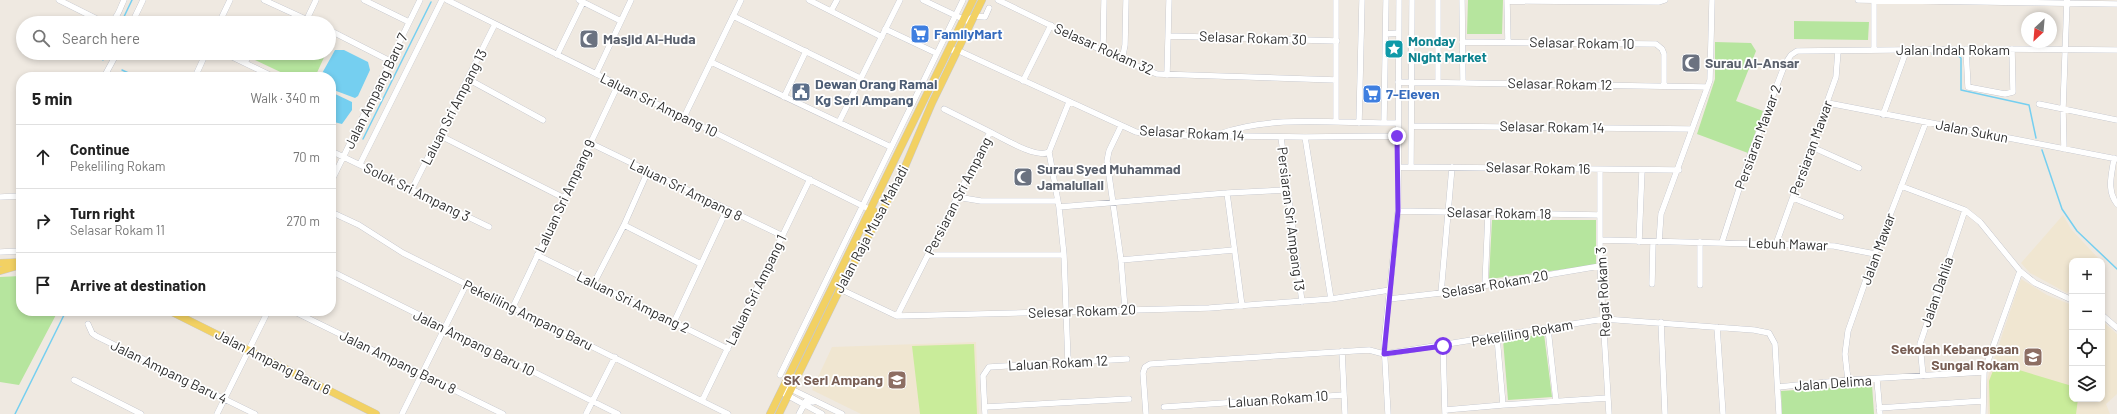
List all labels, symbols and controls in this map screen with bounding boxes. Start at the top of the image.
north arrow [2021,12,2057,48]
search box [16,16,336,60]
street label: Selasar Rokam 32 [1052,19,1157,78]
supermarket icon: FamilyMart [909,23,931,45]
place label: FamilyMart [934,25,1002,42]
icon: search [30,27,52,49]
street label: Selasar Rokam 30 [1199,27,1307,48]
mosque icon: Masjid Al-Huda [578,28,600,50]
text: Search here [62,29,140,47]
street label: Jalan Ampang Baru 7 [340,30,411,151]
place label: Masjid Al-Huda [603,30,696,47]
place label: Monday Night Market [1408,32,1487,65]
street label: Selasar Rokam 10 [1529,33,1635,52]
place icon: Monday Night Market [1383,38,1405,60]
street label: Jalan Indah Rokam [1896,41,2010,58]
street label: Laluan Sri Ampang 13 [417,46,490,168]
mosque icon: Surau Al-Ansar [1680,52,1702,74]
place label: Surau Al-Ansar [1705,54,1800,71]
street label: Laluan Sri Ampang 10 [598,69,721,140]
street label: Selasar Rokam 12 [1507,74,1613,93]
place label: Dewan Orang Ramai Kg Seri Ampang [815,75,938,108]
public building icon: Dewan Orang Ramai Kg Seri Ampang [790,81,812,103]
street label: Persiaran Mawar 2 [1731,82,1784,191]
supermarket icon: 7-Eleven [1361,83,1383,105]
place label: 7-Eleven [1386,85,1440,102]
text: 5 min [32,88,72,108]
text: Walk · 340 m [251,90,320,106]
street label: Persiaran Mawar [1785,98,1836,198]
street label: Jalan Sukun [1934,115,2010,146]
street label: Selasar Rokam 14 [1499,117,1605,136]
street label: Selasar Rokam 14 [1139,121,1245,144]
route end [1388,127,1406,145]
street label: Persiaran Sri Ampang [920,134,995,258]
street label: Laluan Sri Ampang 9 [531,136,598,255]
text: Continue [70,140,130,158]
icon: ahead [32,146,54,168]
street label: Persiaran Sri Ampang 13 [1274,146,1309,292]
text: 70 m [293,149,320,165]
street label: Laluan Sri Ampang 8 [627,155,745,224]
text: Pekeliling Rokam [70,158,166,174]
street label: Solok Sri Ampang 3 [361,158,473,225]
street label: Selasar Rokam 16 [1486,158,1590,177]
place label: Surau Syed Muhammad Jamalullail [1037,160,1181,193]
street label: Jalan Raja Musa Mahadi [830,162,911,296]
mosque icon: Surau Syed Muhammad Jamalullail [1012,166,1034,188]
street label: Selasar Rokam 18 [1447,203,1551,222]
text: Turn right [70,204,135,222]
icon: right [32,210,54,232]
street label: Jalan Mawar [1857,211,1898,287]
text: 270 m [286,213,320,229]
text: Selasar Rokam 11 [70,222,165,238]
street label: Laluan Sri Ampang 1 [721,232,790,348]
street label: Lebuh Mawar [1748,234,1828,253]
street label: Regat Rokam 3 [1592,247,1613,338]
street label: Jalan Dahlia [1917,254,1956,329]
map controls [2069,258,2105,402]
button: + [2069,258,2105,294]
street label: Selasar Rokam 20 [1440,266,1549,301]
street label: Laluan Sri Ampang 2 [574,267,692,336]
icon: arrive [32,274,54,296]
text: Arrive at destination [70,276,206,294]
street label: Pekeliling Ampang Baru [461,276,596,353]
button: − [2069,294,2105,330]
street label: Selesar Rokam 20 [1028,300,1136,321]
street label: Jalan Ampang Baru 10 [411,306,538,379]
street label: Pekeliling Rokam [1470,315,1574,350]
street label: Jalan Ampang Baru 6 [213,325,334,398]
street label: Jalan Ampang Baru 8 [337,326,459,397]
button: locate [2069,330,2105,366]
street label: Jalan Ampang Baru 4 [108,336,230,407]
route start [1434,337,1452,355]
place label: Sekolah Kebangsaan Sungai Rokam [1891,340,2019,373]
school or university icon: Sekolah Kebangsaan Sungai Rokam [2022,346,2044,368]
street label: Laluan Rokam 12 [1007,351,1109,374]
button: layers [2069,366,2105,402]
school or university icon: SK Seri Ampang [886,369,908,391]
place label: SK Seri Ampang [784,371,883,388]
street label: Jalan Delima [1794,371,1872,394]
street label: Laluan Rokam 10 [1227,387,1329,410]

